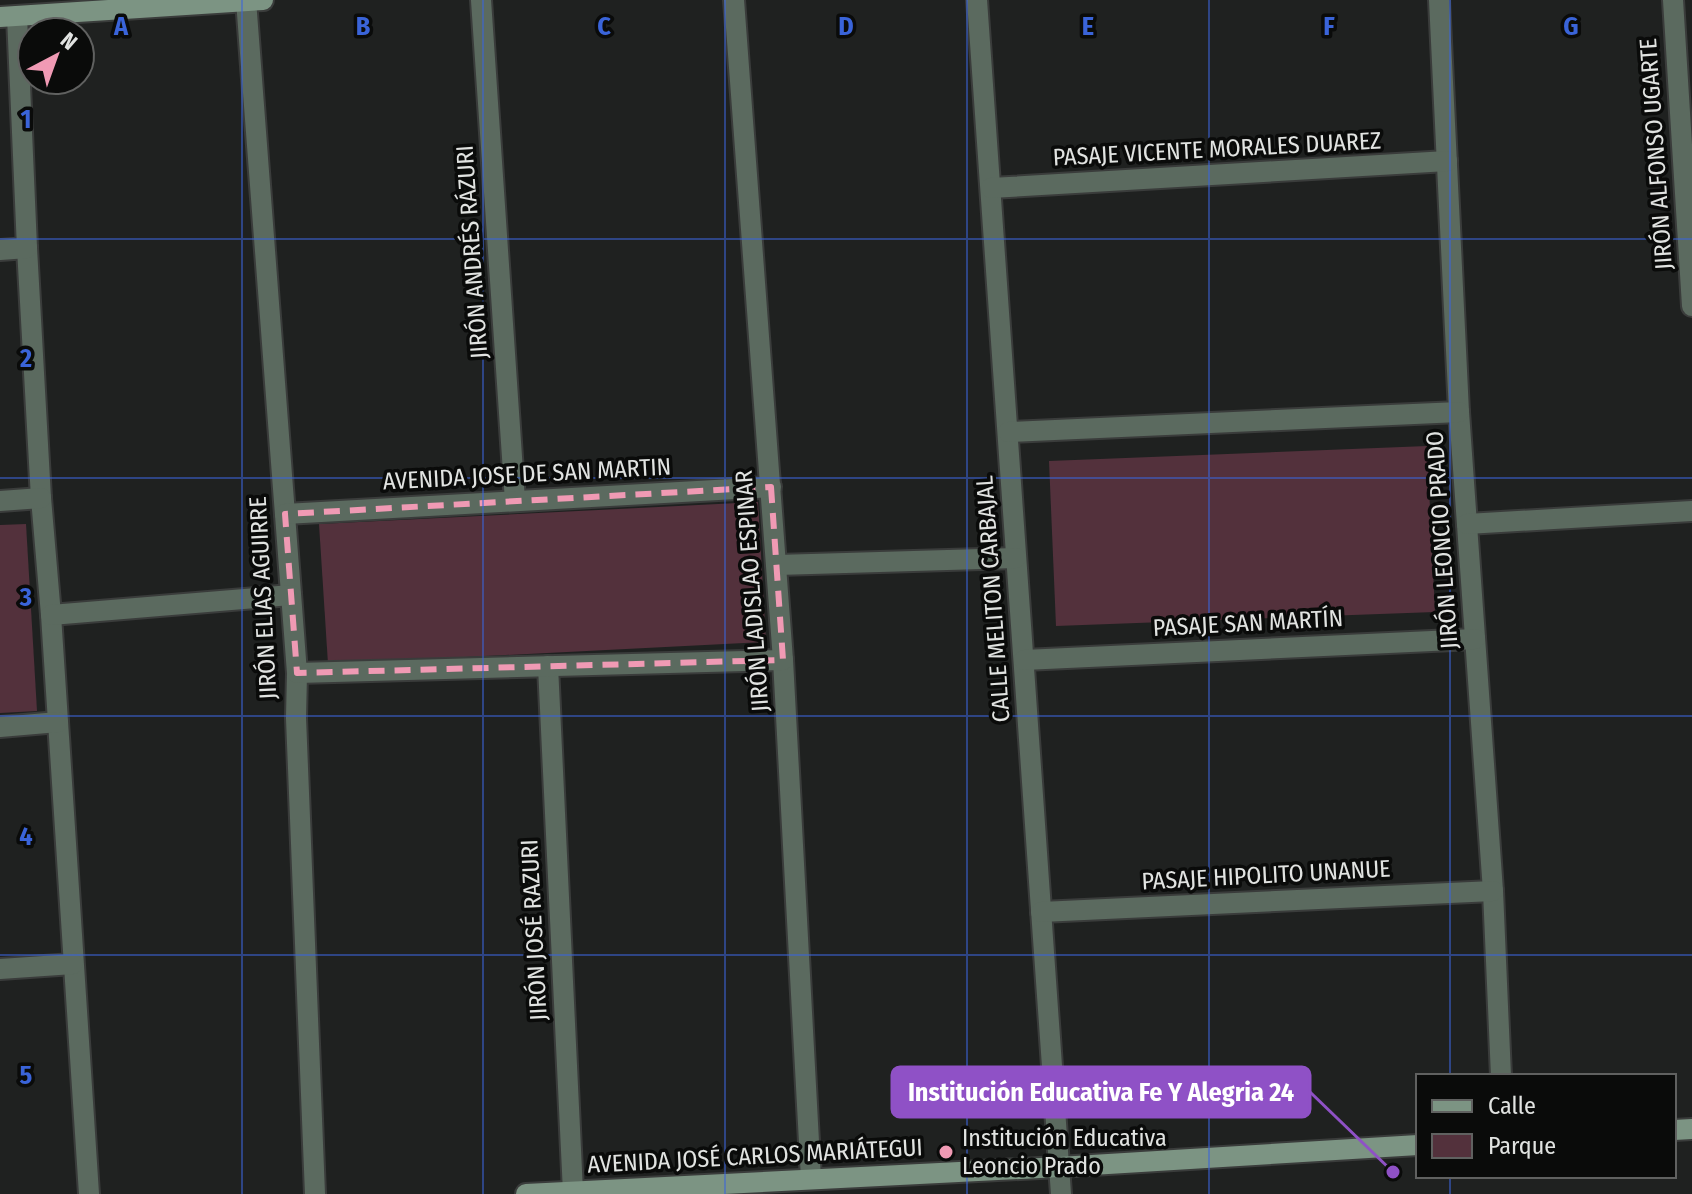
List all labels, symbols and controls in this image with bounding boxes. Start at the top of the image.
text: A [113,11,129,42]
text: B [356,11,371,42]
text: C [597,11,611,42]
text: D [838,11,854,42]
text: E [1082,11,1094,42]
text: F [1323,11,1335,42]
text: G [1563,11,1579,42]
north arrow [16,16,96,96]
text: N [55,27,83,56]
street label: JIRÓN ALFONSO UGARTE [1634,37,1678,271]
text: 1 [21,104,32,135]
street label: PASAJE VICENTE MORALES DUAREZ [1052,126,1382,172]
street label: JIRÓN ANDRÉS RÁZURI [450,144,493,360]
text: 2 [19,343,32,374]
street label: JIRÓN LEONCIO PRADO [1420,430,1464,650]
street label: AVENIDA JOSE DE SAN MARTIN [382,452,672,496]
street label: JIRÓN LADISLAO ESPINAR [730,469,774,713]
street label: CALLE MELITON CARBAJAL [970,474,1016,723]
street label: JIRÓN ELIAS AGUIRRE [244,496,282,700]
text: 3 [19,582,32,613]
street label: PASAJE SAN MARTÍN [1152,603,1344,642]
text: 4 [19,821,33,852]
street label: JIRÓN JOSÉ RAZURI [514,839,553,1022]
street label: PASAJE HIPOLITO UNANUE [1141,854,1391,896]
text: 5 [20,1060,33,1091]
callout: Institución Educativa Fe Y Alegria 24 [892,1067,1310,1117]
legend [1416,1074,1676,1178]
text: Institución Educativa Fe Y Alegria 24 [908,1077,1294,1108]
text: Calle [1488,1092,1536,1120]
place label: Institución Educativa Leoncio Prado [962,1124,1167,1180]
street label: AVENIDA JOSÉ CARLOS MARIÁTEGUI [587,1132,923,1179]
text: Parque [1488,1132,1556,1160]
marker: Institución Educativa Leoncio Prado [937,1143,955,1161]

